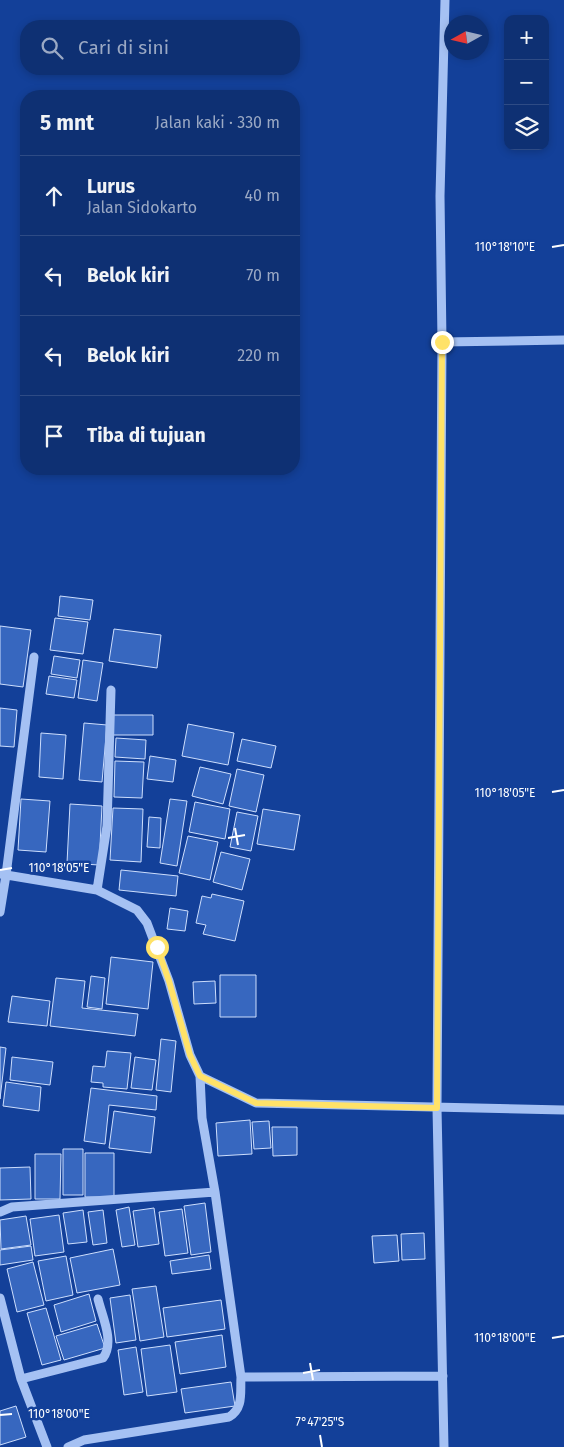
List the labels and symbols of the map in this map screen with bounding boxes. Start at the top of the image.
north arrow [444,15,489,60]
text: 110°18'10"E [475,240,535,254]
route end [431,331,454,354]
text: 110°18'05"E [475,786,535,800]
text: 110°18'05"E [29,861,89,875]
route start [146,936,169,959]
text: 110°18'00"E [474,1331,536,1345]
text: 110°18'00"E [28,1407,90,1421]
text: 7°47'25"S [296,1415,345,1429]

